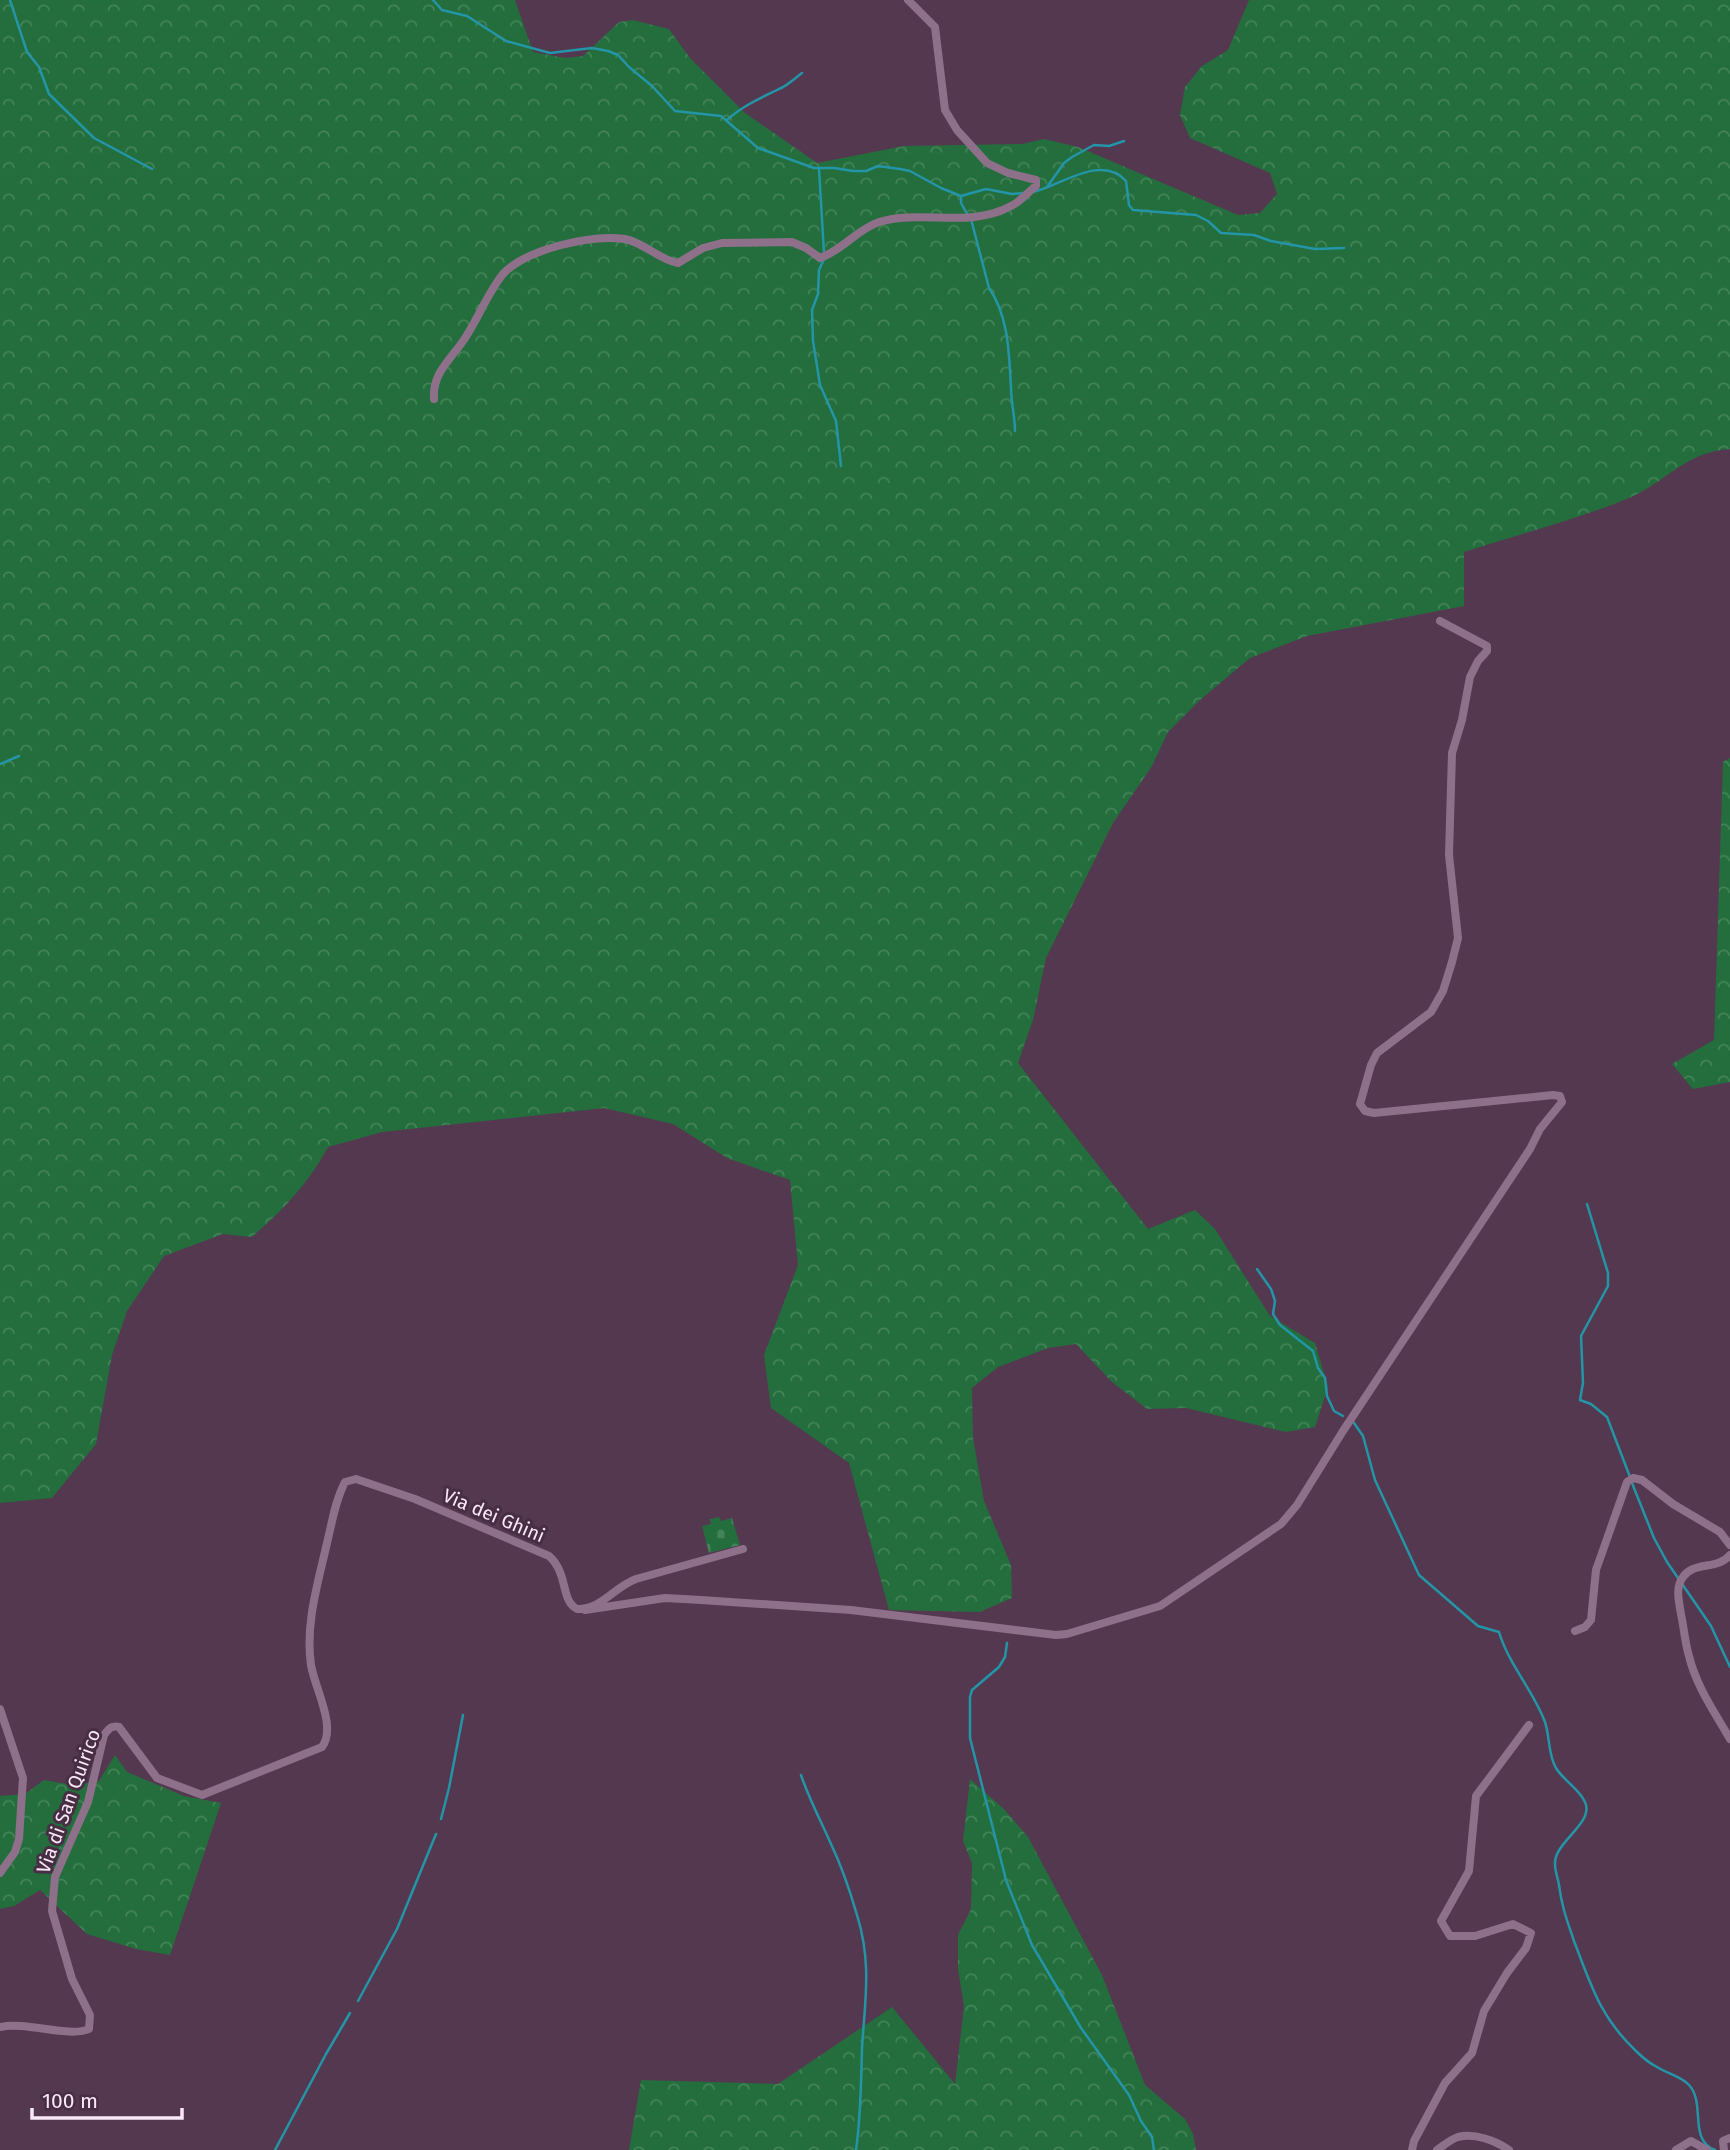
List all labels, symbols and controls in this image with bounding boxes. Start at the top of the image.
street label: Via dei Ghini [439,1484,548,1547]
street label: Via di San Quirico [32,1726,105,1876]
scale bar [32,2076,182,2120]
text: 100 m [42,2088,98,2114]

